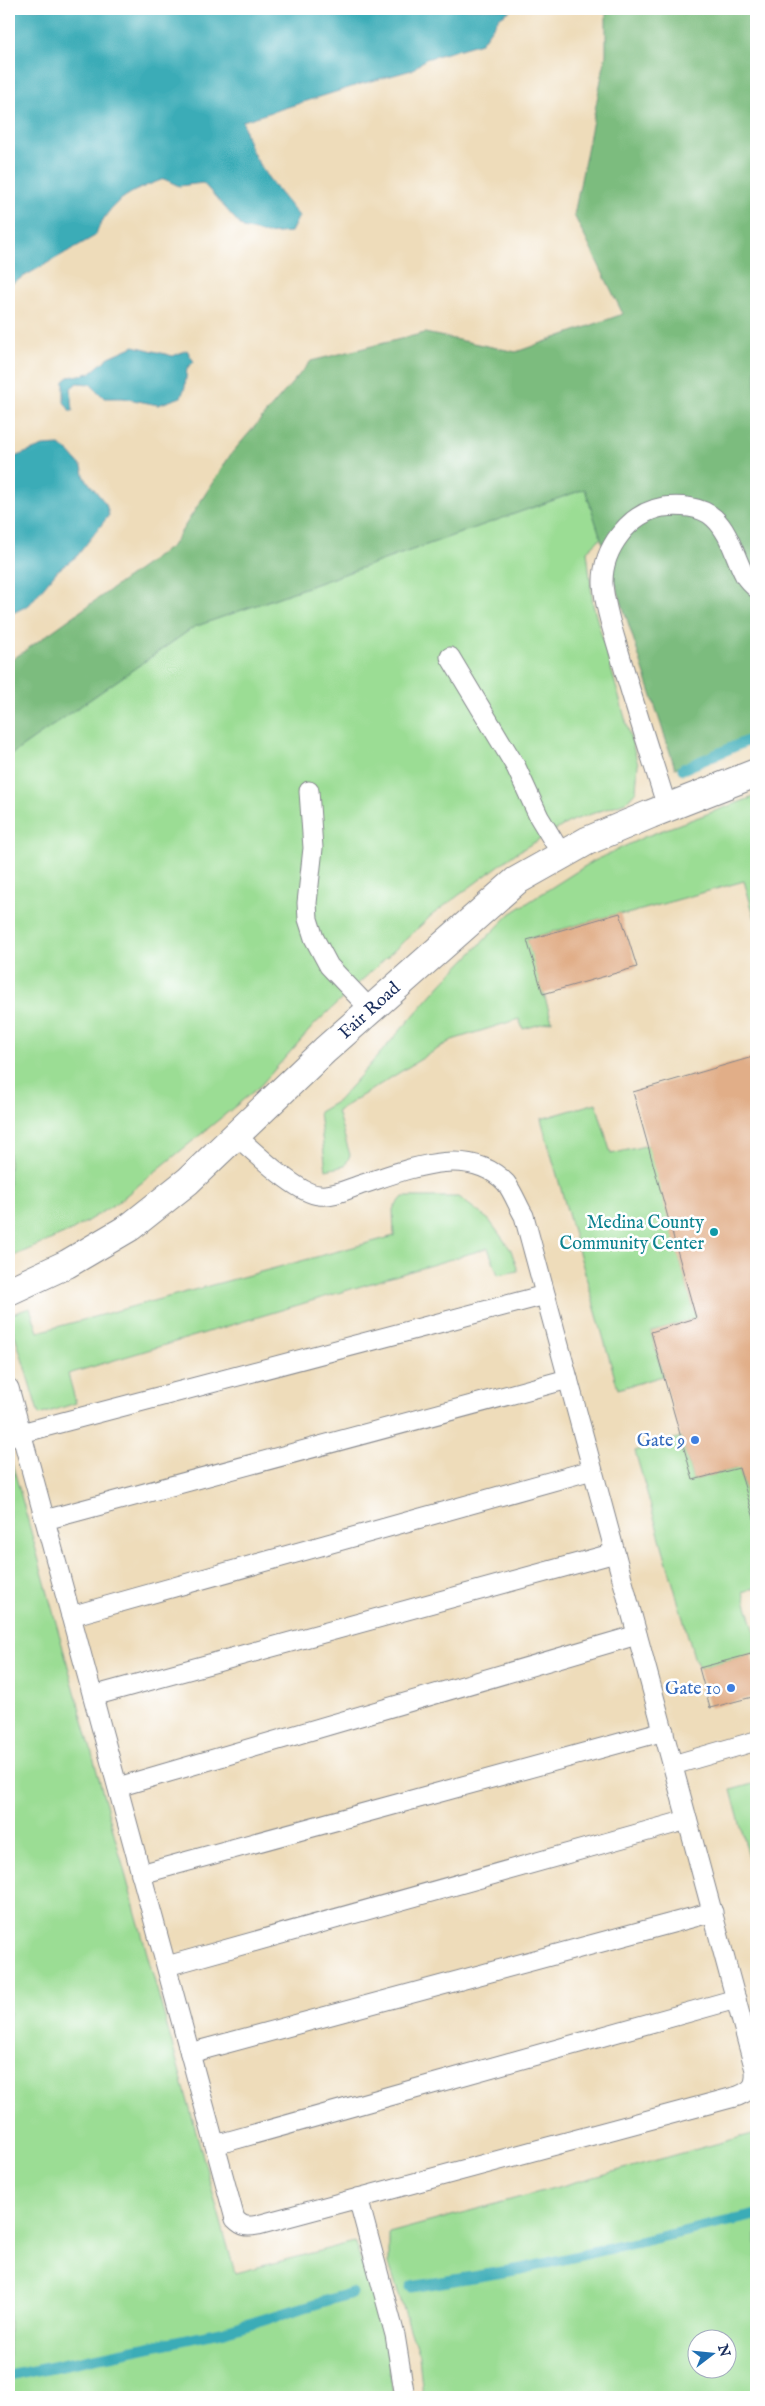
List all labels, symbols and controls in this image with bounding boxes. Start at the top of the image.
street label: Fair Road [334,977,406,1045]
place label: Medina County Community Center [559,1212,704,1256]
marker: Medina County Community Center [708,1226,720,1238]
place label: Gate 9 [637,1430,685,1453]
marker: Gate 9 [689,1434,701,1446]
place label: Gate 10 [665,1678,721,1701]
marker: Gate 10 [725,1682,737,1694]
north arrow [688,2328,738,2378]
text: N [713,2341,734,2359]

